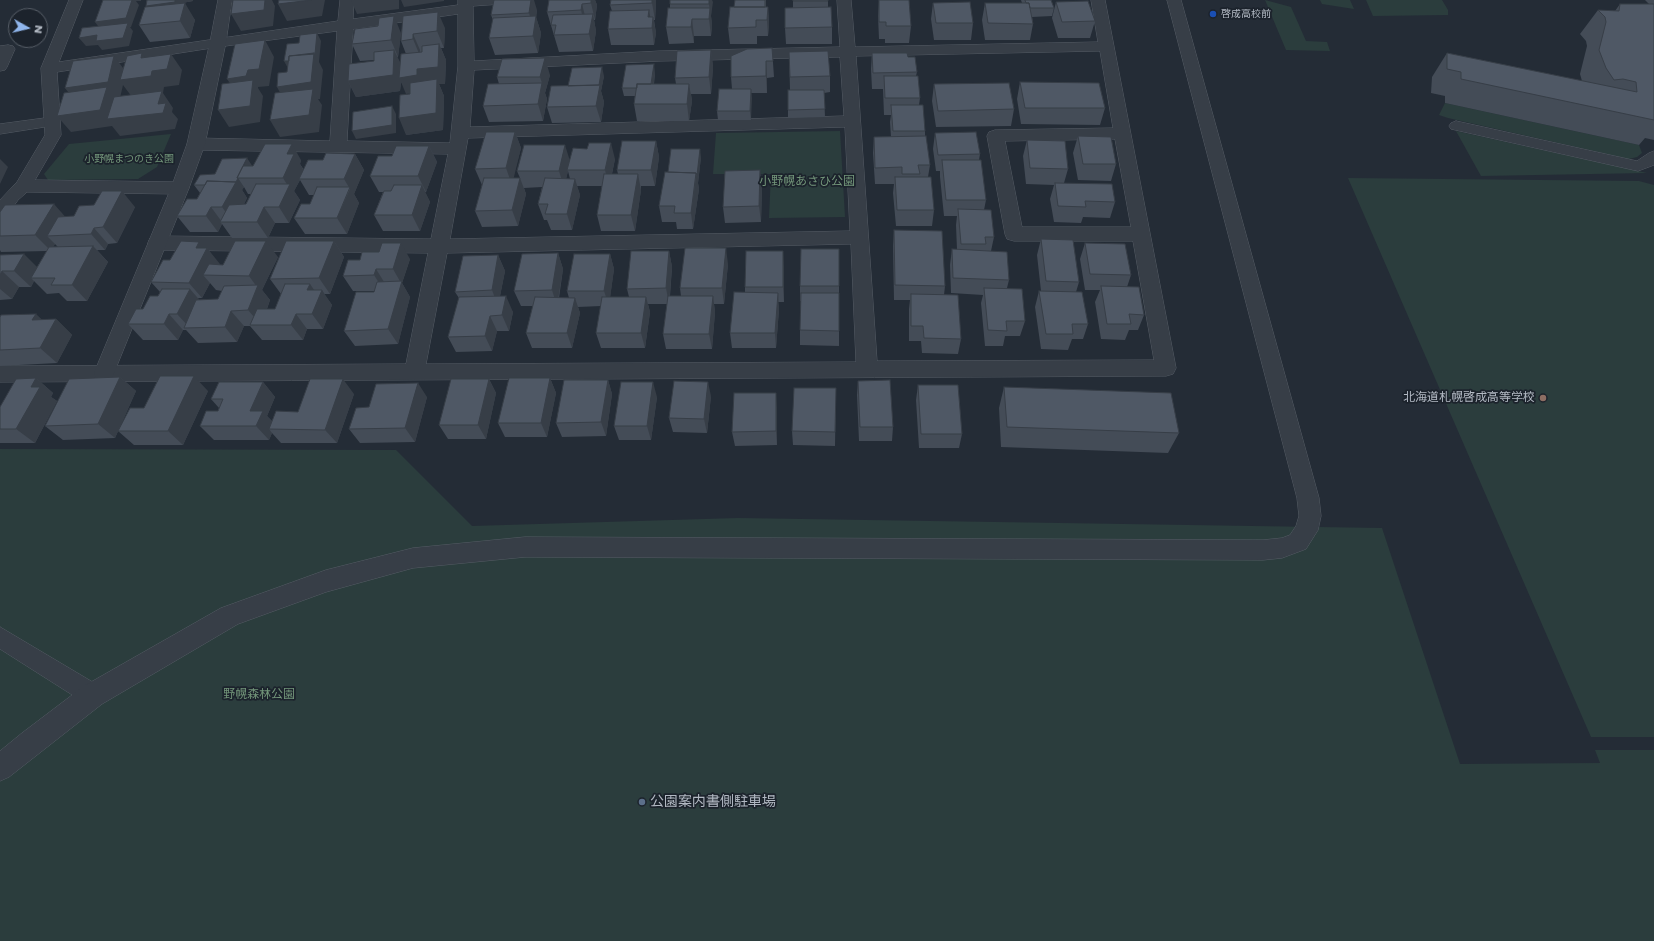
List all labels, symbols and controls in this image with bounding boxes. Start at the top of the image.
north arrow [8,8,48,48]
place label: 啓成高校前 [1221,8,1271,20]
marker: 啓成高校前 [1208,9,1218,19]
text: N [30,24,47,35]
park label: 小野幌まつのき公園 [84,153,174,165]
park label: 小野幌あさひ公園 [759,175,855,189]
place label: 北海道札幌啓成高等学校 [1403,391,1535,405]
marker: 北海道札幌啓成高等学校 [1538,393,1548,403]
park label: 野幌森林公園 [223,688,295,702]
place label: 公園案内書側駐車場 [650,794,776,810]
marker: 公園案内書側駐車場 [637,797,647,807]

